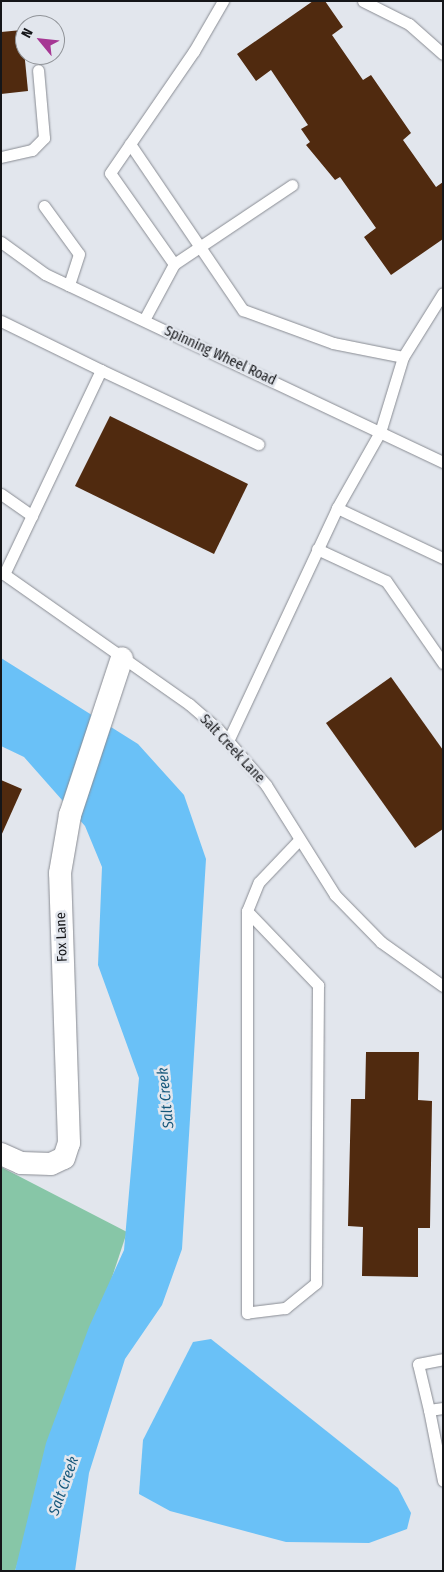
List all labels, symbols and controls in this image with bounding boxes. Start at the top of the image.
north arrow [15,15,65,65]
text: N [18,26,37,41]
street label: Spinning Wheel Road [162,323,278,389]
street label: Salt Creek Lane [196,711,268,787]
street label: Fox Lane [53,912,71,962]
water label: Salt Creek [154,1067,178,1129]
water label: Salt Creek [45,1454,83,1518]

